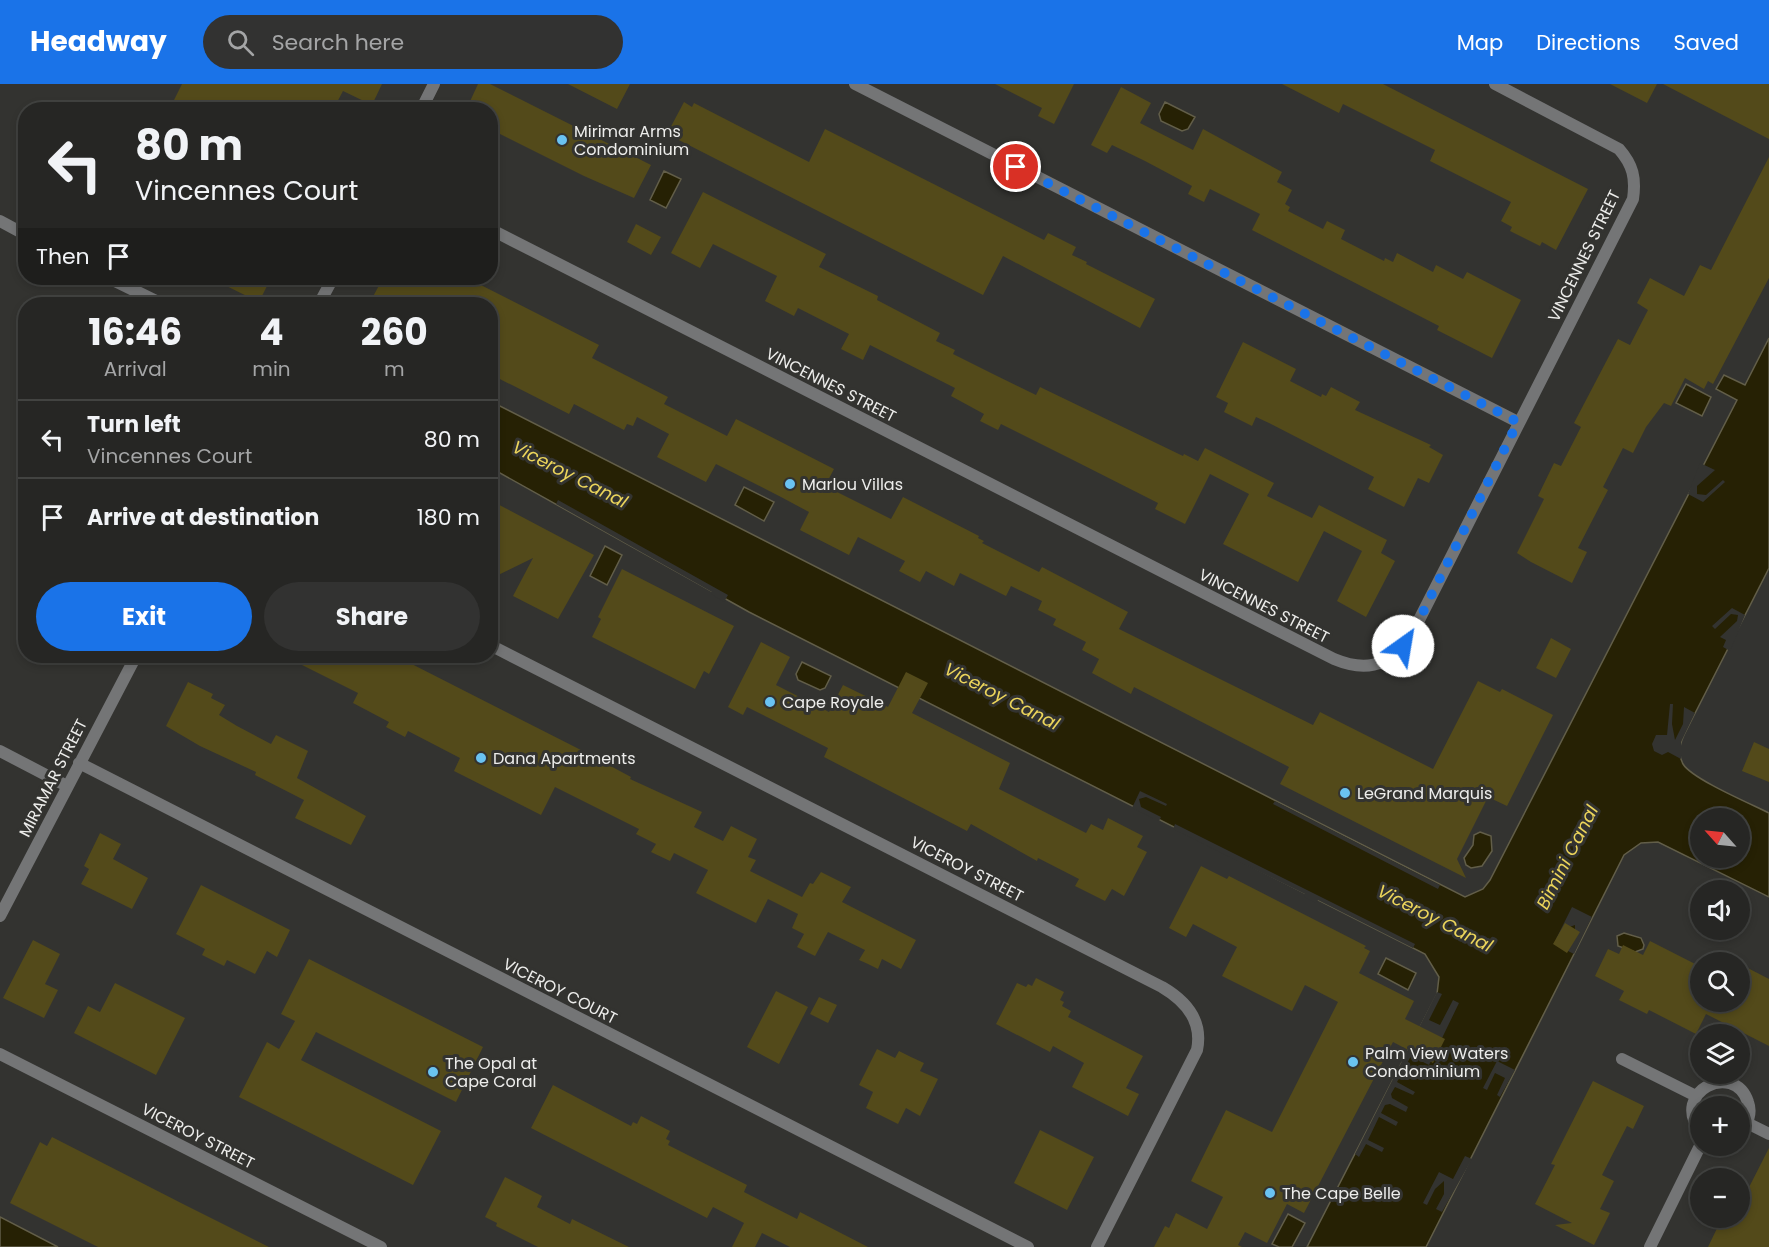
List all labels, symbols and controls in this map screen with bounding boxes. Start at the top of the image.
search box [203,15,623,69]
text: Headway [30,22,167,61]
icon: search [224,26,257,59]
text: Search here [272,27,404,58]
text: Map [1457,28,1503,57]
text: Directions [1536,28,1640,57]
text: Saved [1673,28,1739,57]
text: 80 m [135,116,243,175]
place label: Mirimar Arms Condominium [574,120,689,161]
icon: left [36,126,114,204]
marker: Mirimar Arms Condominium [555,133,569,147]
pin [990,141,1041,192]
icon: arrive [999,150,1032,183]
text: Vincennes Court [135,172,358,209]
street label: VINCENNES STREET [1542,186,1626,326]
icon: arrive [102,240,135,273]
text: Then [36,241,90,272]
text: 16:46 [88,307,182,358]
text: 4 [259,307,284,358]
text: 260 [361,307,428,358]
street label: VINCENNES STREET [762,342,901,428]
text: Arrival [104,355,167,383]
text: min [252,355,291,383]
text: m [384,355,405,383]
text: Turn left [87,409,181,440]
icon: left [36,423,69,456]
text: 80 m [424,424,480,455]
water label: Viceroy Canal [508,434,633,514]
text: Vincennes Court [87,442,252,470]
place label: Marlou Villas [802,473,903,496]
marker: Marlou Villas [783,477,797,491]
icon: arrive [36,501,69,534]
text: Arrive at destination [87,502,319,533]
text: 180 m [417,502,480,533]
street label: VINCENNES STREET [1195,563,1334,649]
button: Exit [36,582,252,651]
button: Share [264,582,480,651]
position arrow [1371,614,1435,678]
water label: Viceroy Canal [940,656,1065,736]
place label: Cape Royale [782,691,884,714]
marker: Cape Royale [763,695,777,709]
street label: MIRAMAR STREET [13,715,93,841]
place label: Dana Apartments [493,747,635,770]
marker: Dana Apartments [474,751,488,765]
place label: LeGrand Marquis [1357,782,1492,805]
marker: LeGrand Marquis [1338,786,1352,800]
water label: Bimini Canal [1530,800,1604,913]
north arrow [1690,808,1750,868]
map controls [1690,808,1750,1228]
street label: VICEROY STREET [906,831,1028,908]
water label: Viceroy Canal [1373,878,1498,958]
button: sound [1690,880,1750,940]
street label: VICEROY COURT [499,952,621,1030]
button: search [1690,952,1750,1012]
button: layers [1690,1024,1750,1084]
place label: Palm View Waters Condominium [1365,1042,1508,1083]
place label: The Opal at Cape Coral [445,1052,537,1093]
marker: Palm View Waters Condominium [1346,1055,1360,1069]
marker: The Opal at Cape Coral [426,1065,440,1079]
button: + [1690,1096,1750,1156]
street label: VICEROY STREET [137,1098,259,1175]
button: − [1690,1168,1750,1228]
place label: The Cape Belle [1282,1182,1401,1205]
marker: The Cape Belle [1263,1186,1277,1200]

